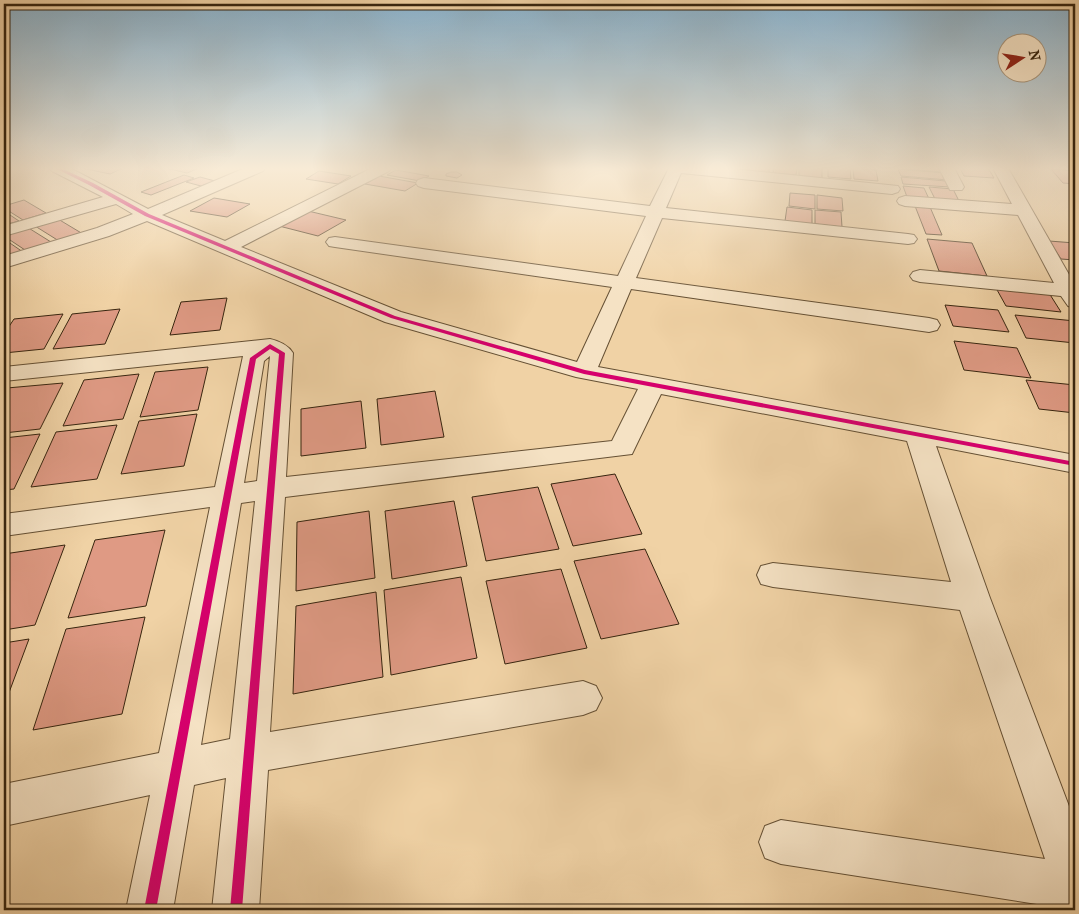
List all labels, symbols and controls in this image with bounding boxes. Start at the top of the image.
north arrow [996,32,1046,82]
text: N [1025,48,1044,63]

